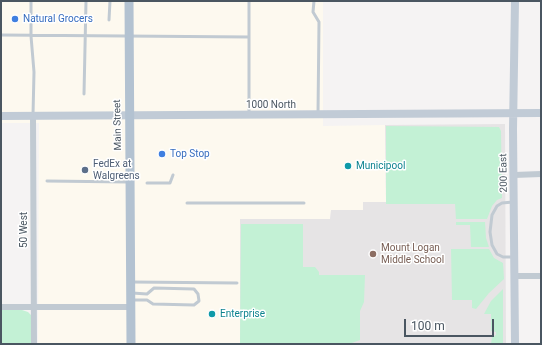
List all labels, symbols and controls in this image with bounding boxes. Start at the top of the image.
place label: Natural Grocers [23,13,93,25]
marker: Natural Grocers [10,14,20,24]
street label: Main Street [112,99,124,151]
street label: 1000 North [246,99,296,111]
place label: Top Stop [170,148,210,160]
marker: Top Stop [157,149,167,159]
street label: 200 East [498,153,510,193]
place label: FedEx at Walgreens [93,158,140,182]
place label: Municipool [356,160,405,172]
marker: Municipool [343,161,353,171]
marker: FedEx at Walgreens [80,165,90,175]
street label: 50 West [18,212,30,248]
place label: Mount Logan Middle School [381,242,444,266]
marker: Mount Logan Middle School [368,249,378,259]
place label: Enterprise [220,308,265,320]
marker: Enterprise [207,309,217,319]
scale bar [406,311,496,337]
text: 100 m [411,319,445,333]

